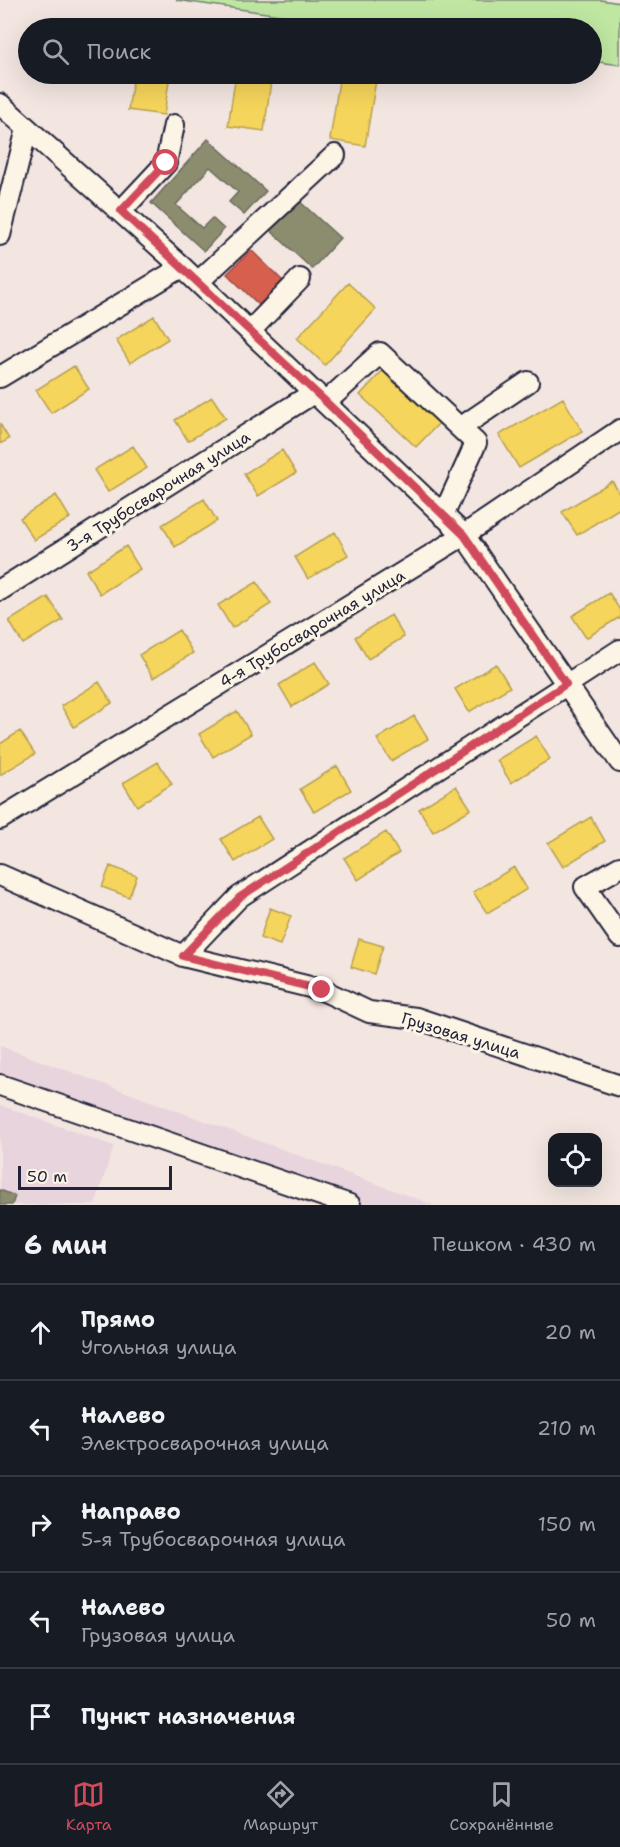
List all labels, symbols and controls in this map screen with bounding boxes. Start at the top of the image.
search box [18,18,602,84]
icon: search [39,35,72,68]
text: Поиск [87,37,151,66]
route start [152,149,178,175]
street label: 3-я Трубосварочная улица [62,426,254,557]
street label: 4-я Трубосварочная улица [216,565,409,692]
route end [308,976,334,1002]
street label: Грузовая улица [399,1007,523,1064]
map controls [548,1133,602,1187]
button: locate [548,1133,602,1187]
scale bar [18,1163,172,1190]
text: 50 m [27,1166,67,1187]
text: 6 мин [24,1227,107,1262]
text: Пешком · 430 m [433,1231,596,1257]
text: Прямо [81,1305,155,1334]
icon: ahead [24,1316,57,1349]
text: 20 m [545,1319,596,1345]
text: Угольная улица [81,1334,236,1360]
text: Налево [81,1401,165,1430]
icon: left [24,1412,57,1445]
text: 210 m [537,1415,596,1441]
text: Электросварочная улица [81,1430,329,1456]
text: Направо [81,1497,181,1526]
icon: right [24,1508,57,1541]
text: 150 m [538,1511,596,1537]
text: 5-я Трубосварочная улица [81,1526,345,1552]
text: Налево [81,1593,165,1622]
icon: left [24,1604,57,1637]
text: 50 m [546,1607,596,1633]
text: Грузовая улица [81,1622,235,1648]
icon: arrive [24,1700,57,1733]
text: Пункт назначения [81,1702,295,1731]
tab: Карта [66,1778,112,1835]
tab: Маршрут [243,1778,318,1835]
tab: Сохранённые [450,1778,554,1835]

